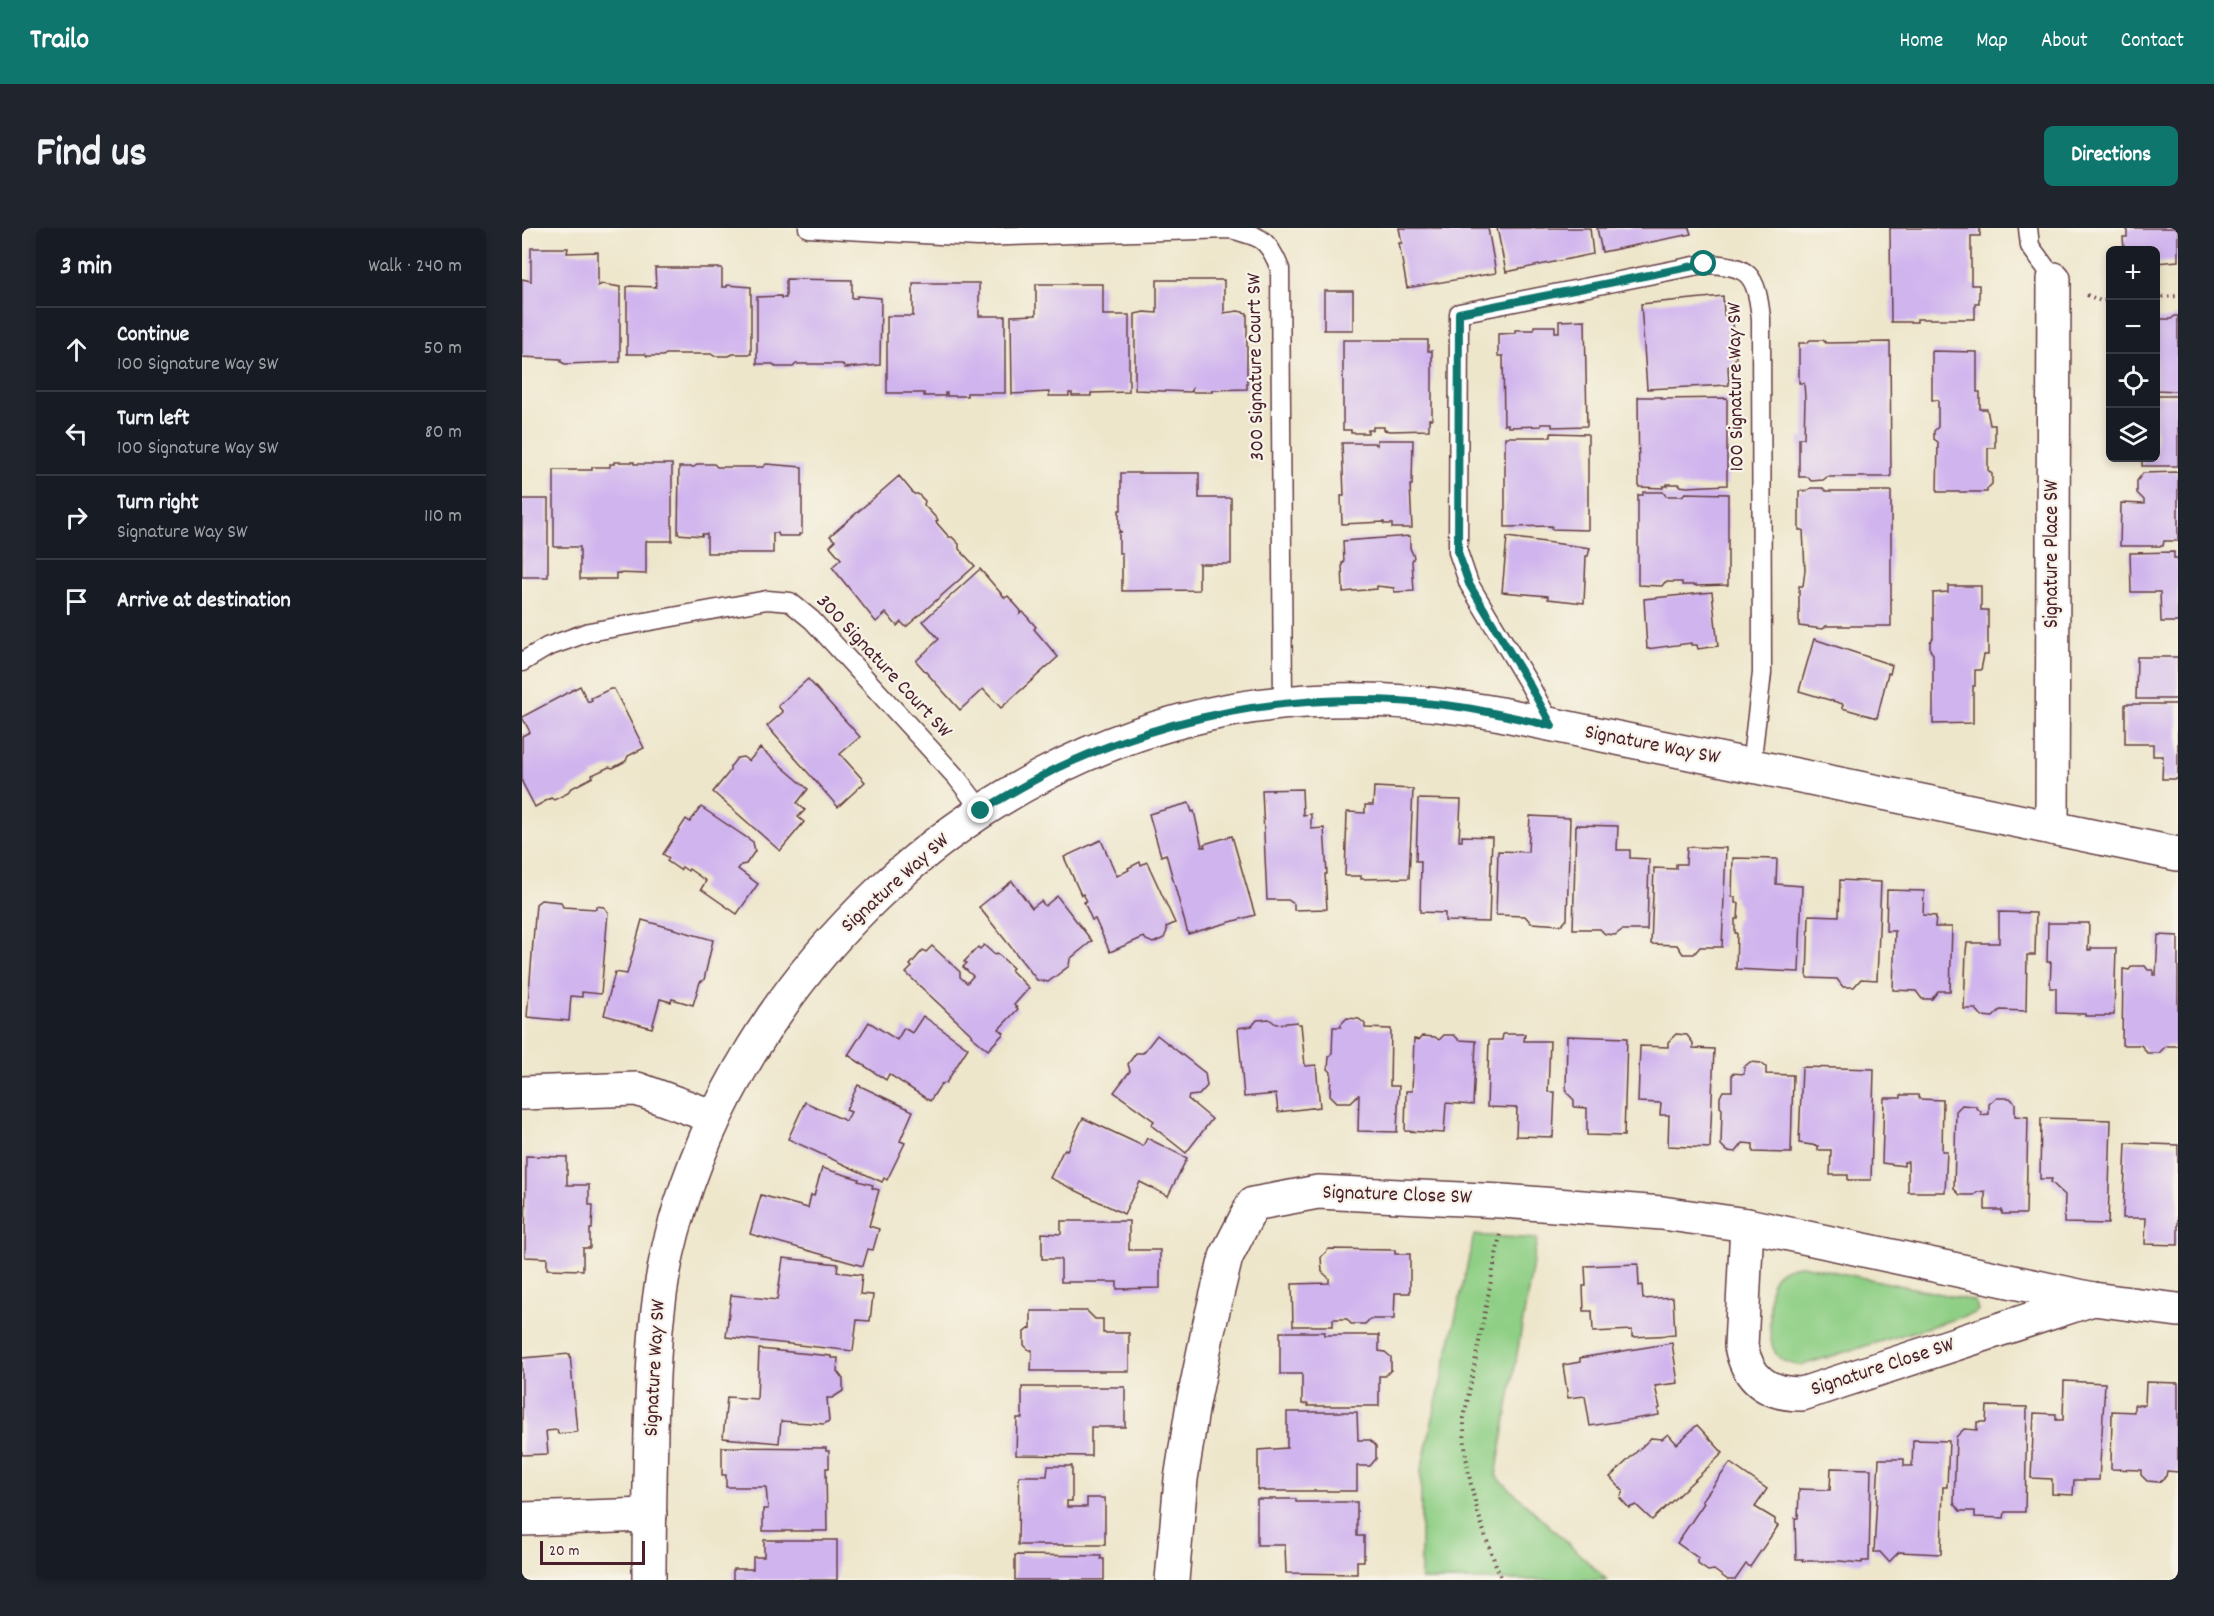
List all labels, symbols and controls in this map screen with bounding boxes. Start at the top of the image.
text: Trailo [30,22,89,62]
text: Home [1899,27,1943,57]
text: Map [1976,27,2008,57]
text: About [2041,27,2088,57]
text: Contact [2121,27,2184,57]
text: Find us [36,126,147,186]
button: Directions [2044,126,2178,186]
map controls [2106,246,2160,462]
button: + [2106,246,2160,300]
text: 3 min [60,249,112,286]
route start [1690,250,1716,276]
text: Walk · 240 m [368,253,462,281]
street label: 300 Signature Court SW [1240,272,1274,461]
button: − [2106,300,2160,354]
street label: 100 Signature Way SW [1721,301,1753,472]
text: Continue [117,320,189,351]
icon: ahead [60,333,93,366]
text: 50 m [424,335,462,363]
text: 100 Signature Way SW [117,351,278,379]
button: locate [2106,354,2160,408]
text: Turn left [117,404,189,435]
button: layers [2106,408,2160,462]
icon: left [60,417,93,450]
text: 80 m [425,419,462,447]
text: 100 Signature Way SW [117,435,278,463]
street label: Signature Place SW [2038,479,2068,628]
text: Turn right [117,488,199,519]
icon: right [60,501,93,534]
text: 110 m [424,503,462,531]
text: Signature Way SW [117,519,248,547]
icon: arrive [60,585,93,618]
text: Arrive at destination [117,586,291,617]
street label: 300 Signature Court SW [808,588,959,747]
street label: Signature Way SW [1582,718,1723,774]
route end [967,797,993,823]
street label: Signature Way SW [835,826,958,941]
street label: Signature Close SW [1322,1178,1473,1214]
street label: Signature Way SW [637,1298,675,1437]
street label: Signature Close SW [1807,1330,1960,1405]
scale bar [540,1538,645,1566]
text: 20 m [549,1540,579,1563]

